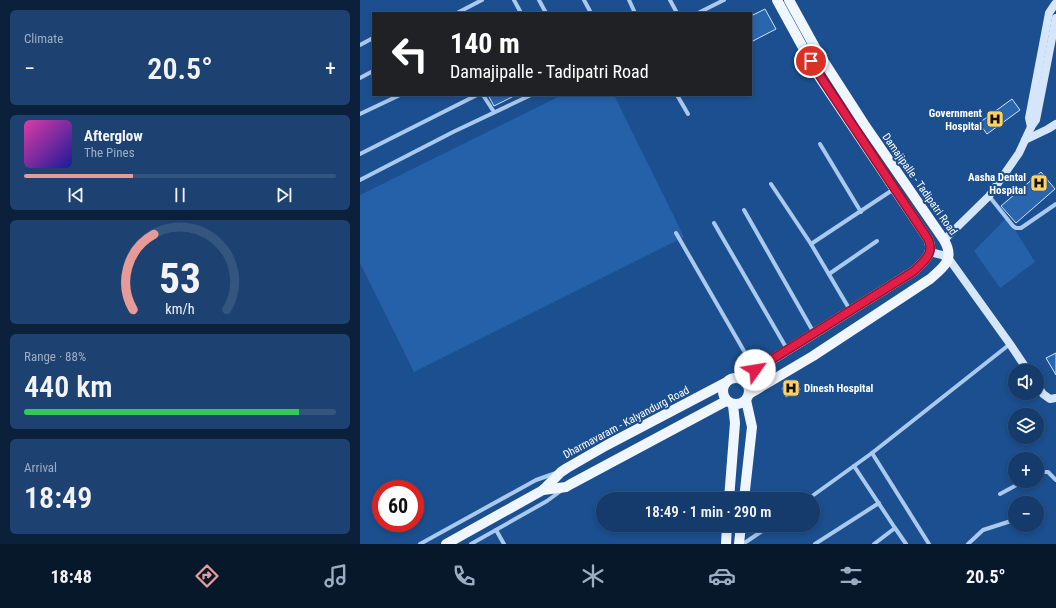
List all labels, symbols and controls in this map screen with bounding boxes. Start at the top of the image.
text: 140 m [450,27,520,60]
icon: left [384,28,436,80]
text: Climate [24,31,63,46]
pin [794,44,828,78]
icon: arrive [800,50,822,72]
text: 20.5° [147,51,213,86]
text: − [24,56,35,81]
text: + [325,56,336,81]
text: Damajipalle - Tadipatri Road [450,61,649,82]
place label: Government Hospital [929,107,983,133]
hospital icon: Government Hospital [985,109,1005,129]
text: Afterglow [84,127,143,145]
street label: Damajipalle - Tadipatri Road [879,131,960,238]
text: The Pines [84,145,135,160]
place label: Aasha Dental Hospital [968,171,1026,197]
hospital icon: Aasha Dental Hospital [1029,173,1049,193]
icon: previous [65,184,87,206]
icon: pause [169,184,191,206]
icon: next [273,184,295,206]
text: 53 [159,254,201,303]
text: km/h [165,301,195,317]
text: Range · 88% [24,349,86,364]
position arrow [734,349,776,391]
map controls [1008,364,1044,532]
button: sound [1008,364,1044,400]
text: 440 km [24,369,113,404]
hospital icon: Dinesh Hospital [781,378,801,398]
place label: Dinesh Hospital [804,382,874,395]
street label: Dharmavaram - Kalyandurg Road [561,384,692,461]
button: layers [1008,408,1044,444]
button: + [1008,452,1044,488]
text: Arrival [24,460,57,475]
text: 18:49 [24,480,92,515]
speed limit sign: 60 [372,480,424,532]
button: − [1008,496,1044,532]
text: 18:49 · 1 min · 290 m [645,503,771,521]
icon: directions [193,562,221,590]
icon: music [322,562,350,590]
icon: phone [450,562,478,590]
icon: climate [579,562,607,590]
icon: car [708,562,736,590]
icon: filters [837,562,865,590]
text: 18:48 [50,566,92,587]
text: 20.5° [966,566,1006,587]

